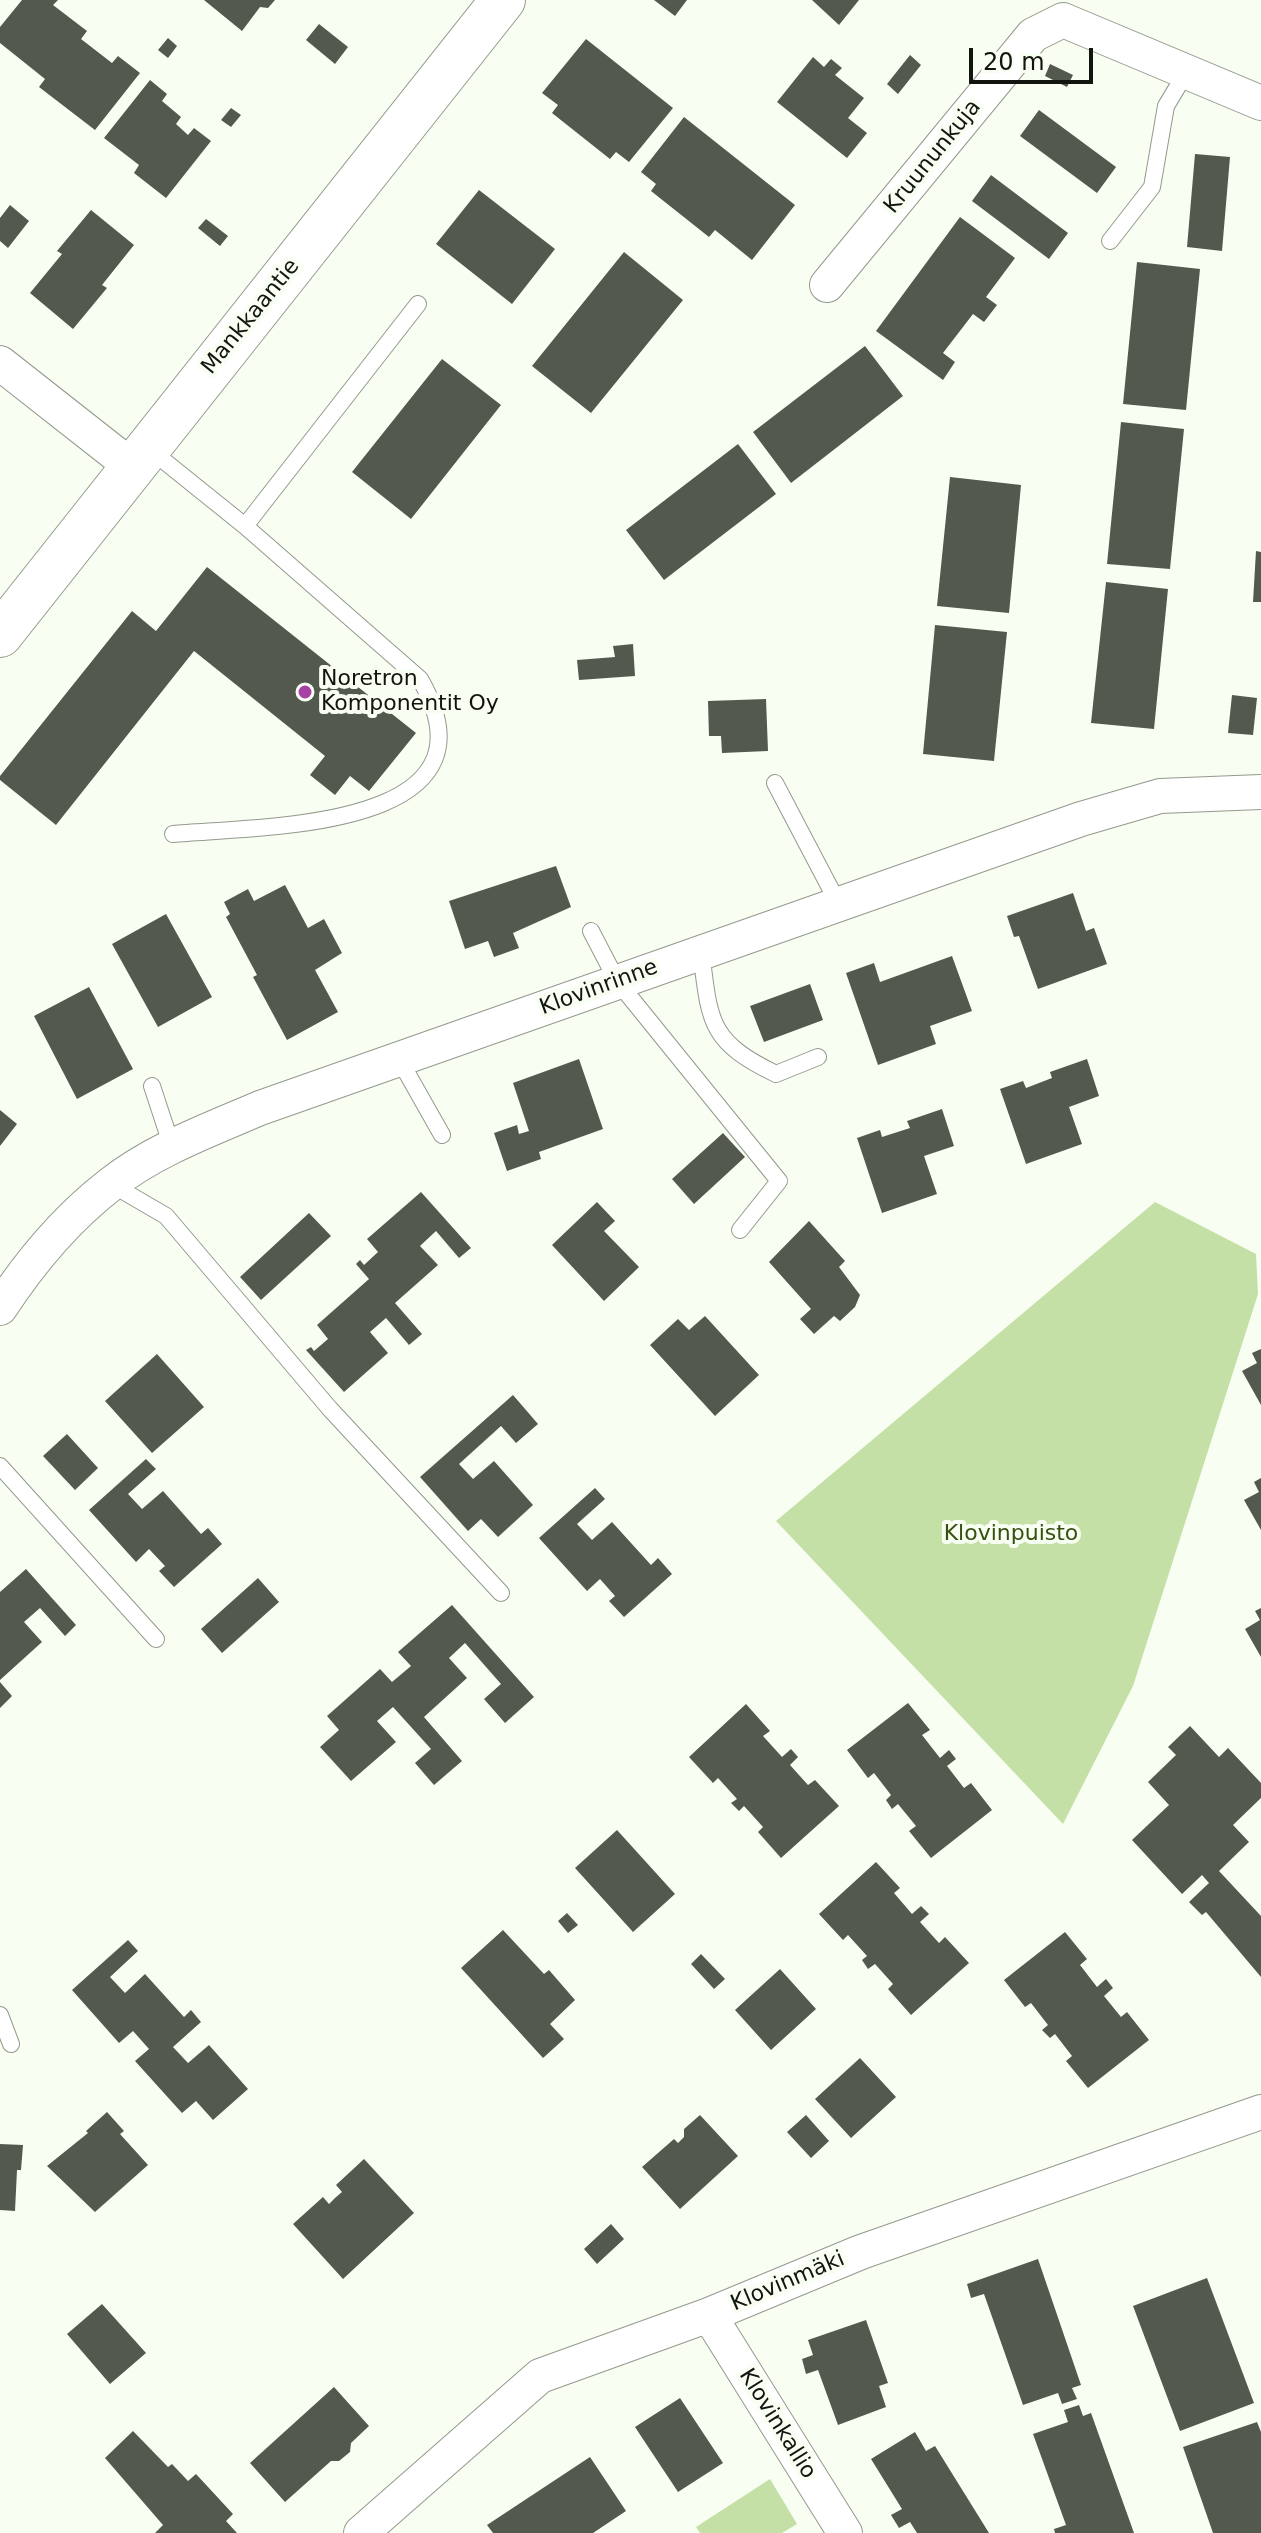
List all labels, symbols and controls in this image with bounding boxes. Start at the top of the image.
scale bar [973,32,1097,82]
text: 20 m [983,48,1045,76]
street label: Kruununkuja [879,95,987,219]
street label: Mankkaantie [196,254,306,380]
place label: Noretron Komponentit Oy [321,666,499,718]
marker: Noretron Komponentit Oy [296,683,314,701]
street label: Klovinrinne [536,954,662,1022]
park label: Klovinpuisto [944,1521,1078,1547]
street label: Klovinmäki [727,2246,849,2318]
street label: Klovinkallio [733,2364,821,2484]

